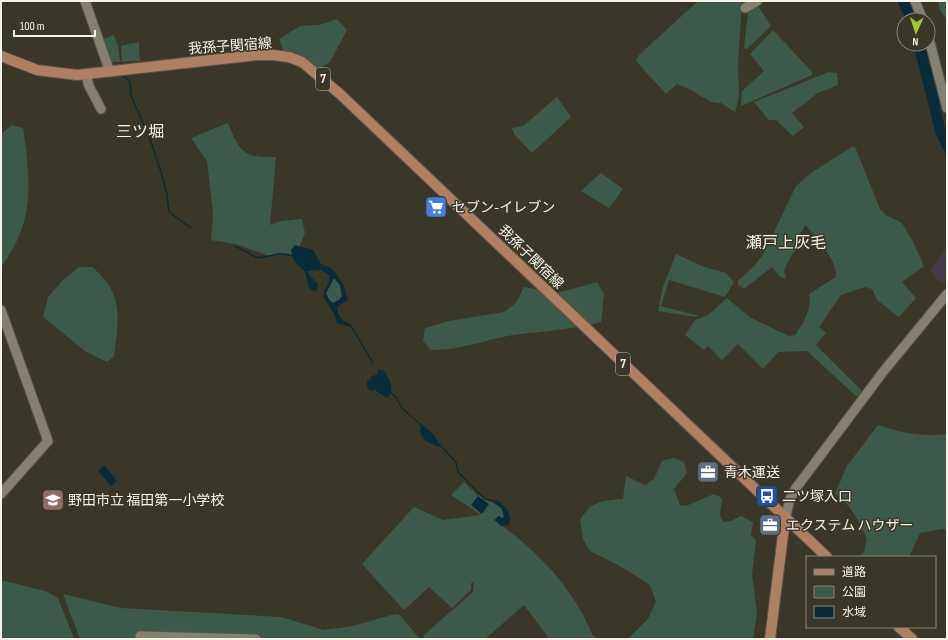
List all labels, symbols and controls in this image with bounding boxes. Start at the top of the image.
scale bar [14,12,95,38]
north arrow [896,12,936,52]
text: 100 m [20,19,45,34]
street label: 我孫子関宿線 [188,35,272,57]
text: N [912,35,919,48]
road number: 7 [316,68,330,90]
district label: 三ツ堀 [116,123,164,142]
supermarket icon: セブン-イレブン [423,194,449,220]
place label: セブン-イレブン [452,199,555,216]
street label: 我孫子関宿線 [495,222,567,292]
district label: 瀬戸上灰毛 [746,234,826,253]
road number: 7 [616,353,630,375]
office icon: 青木運送 [695,459,721,485]
place label: 青木運送 [724,464,780,481]
bus stop icon: 二ツ塚入口 [754,483,780,509]
school or university icon: 野田市立 福田第一小学校 [40,487,66,513]
place label: 二ツ塚入口 [782,488,852,505]
place label: 野田市立 福田第一小学校 [68,492,224,509]
office icon: エクステム ハウザー [757,512,783,538]
place label: エクステム ハウザー [786,517,913,534]
legend [806,556,936,628]
text: 道路 [842,565,866,580]
text: 公園 [842,585,866,600]
text: 水域 [842,605,866,620]

